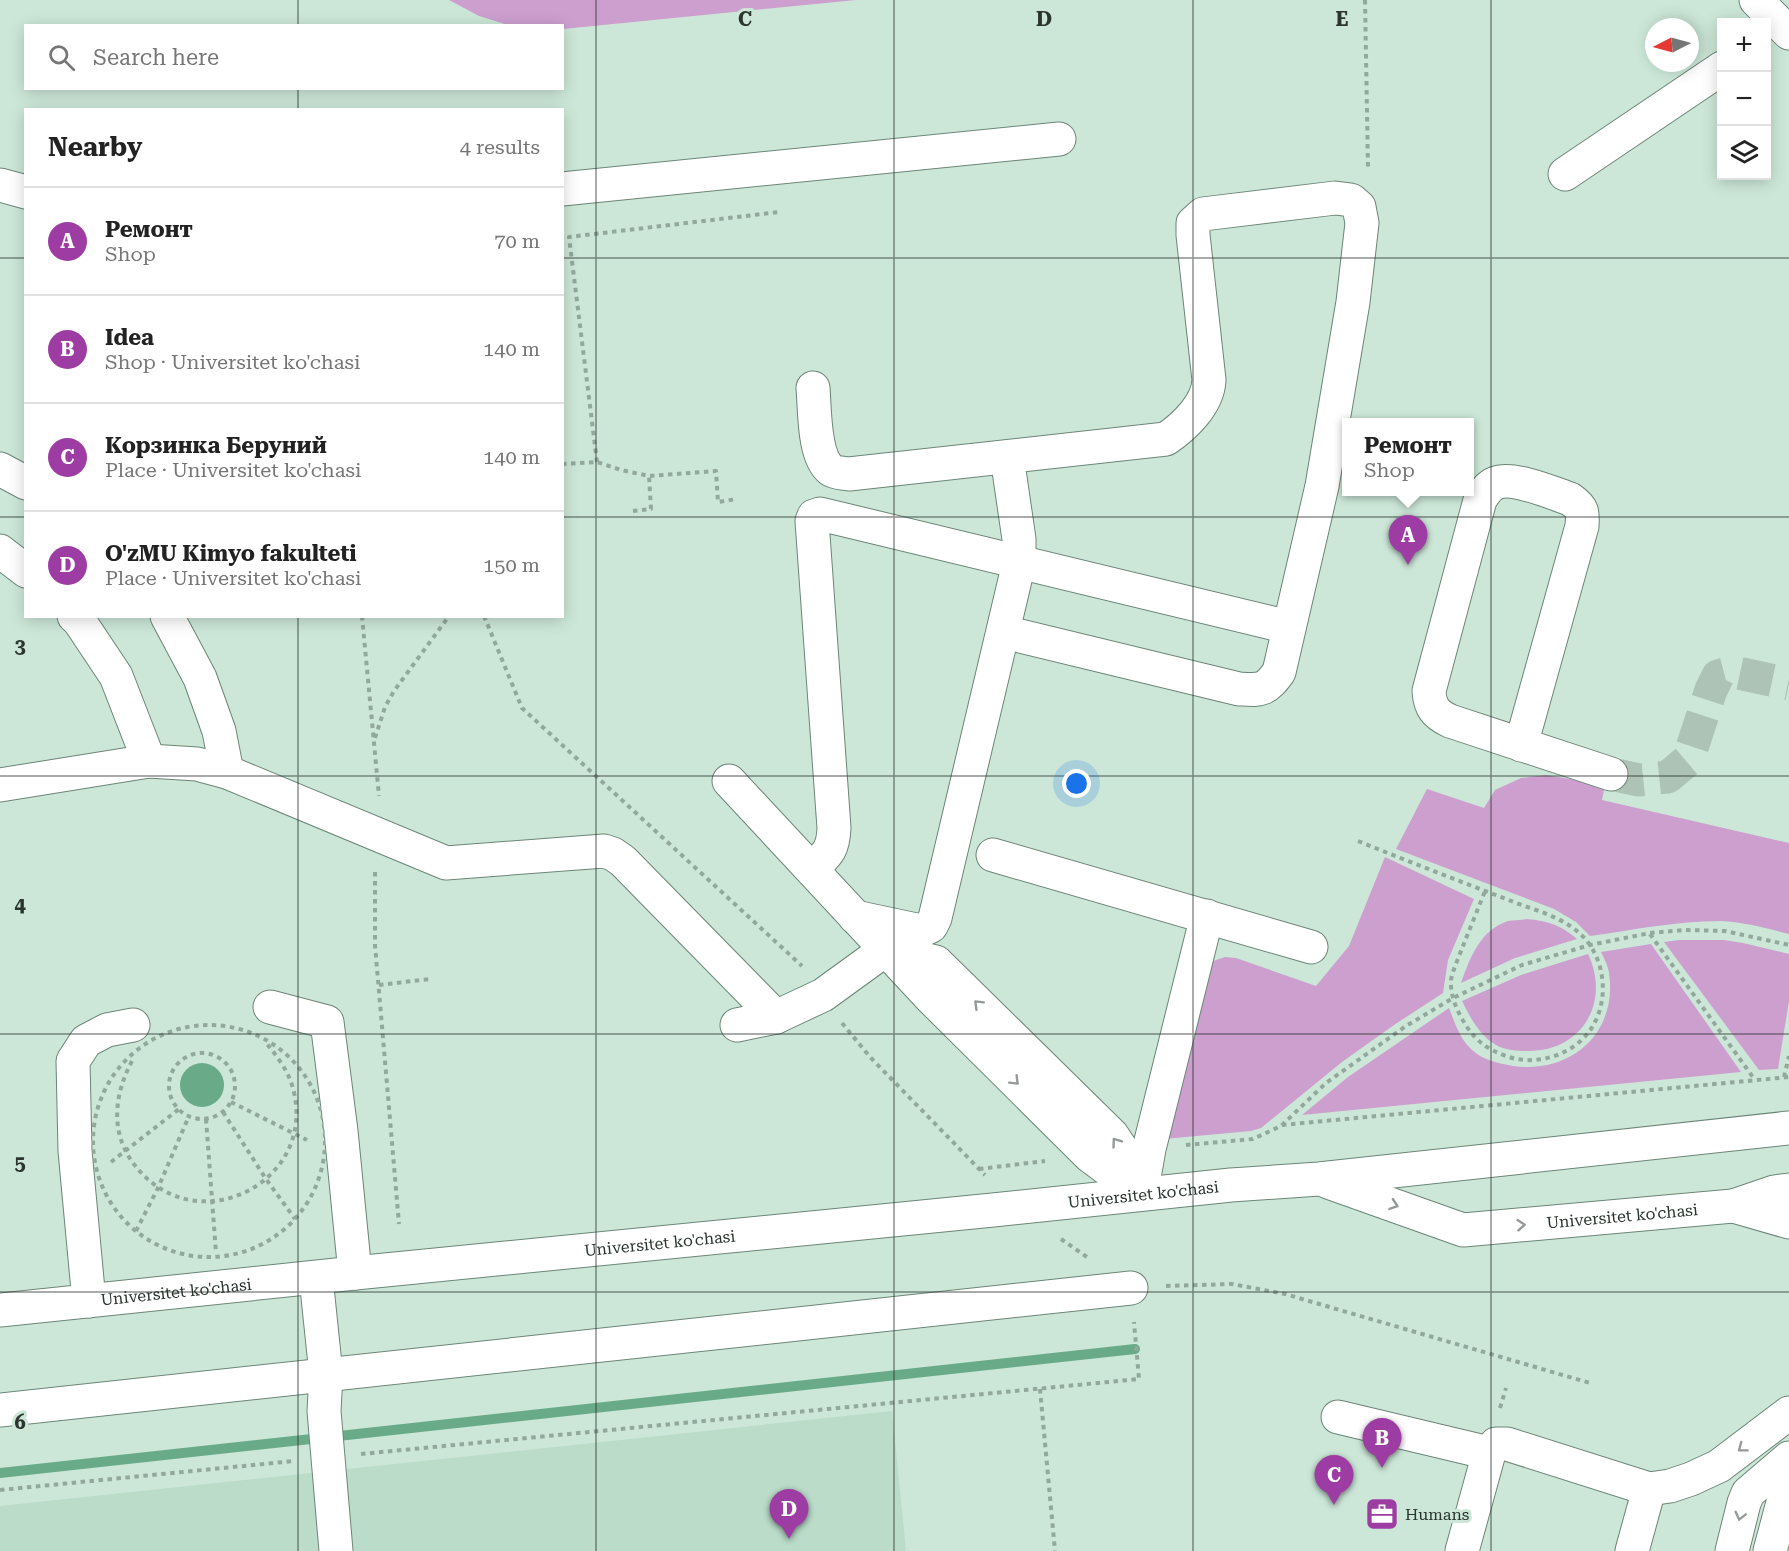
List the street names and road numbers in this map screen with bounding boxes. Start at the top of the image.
street label: Universitet ko'chasi [1067,1177,1220,1212]
street label: Universitet ko'chasi [1546,1200,1699,1233]
street label: Universitet ko'chasi [583,1227,736,1260]
street label: Universitet ko'chasi [100,1275,253,1309]

